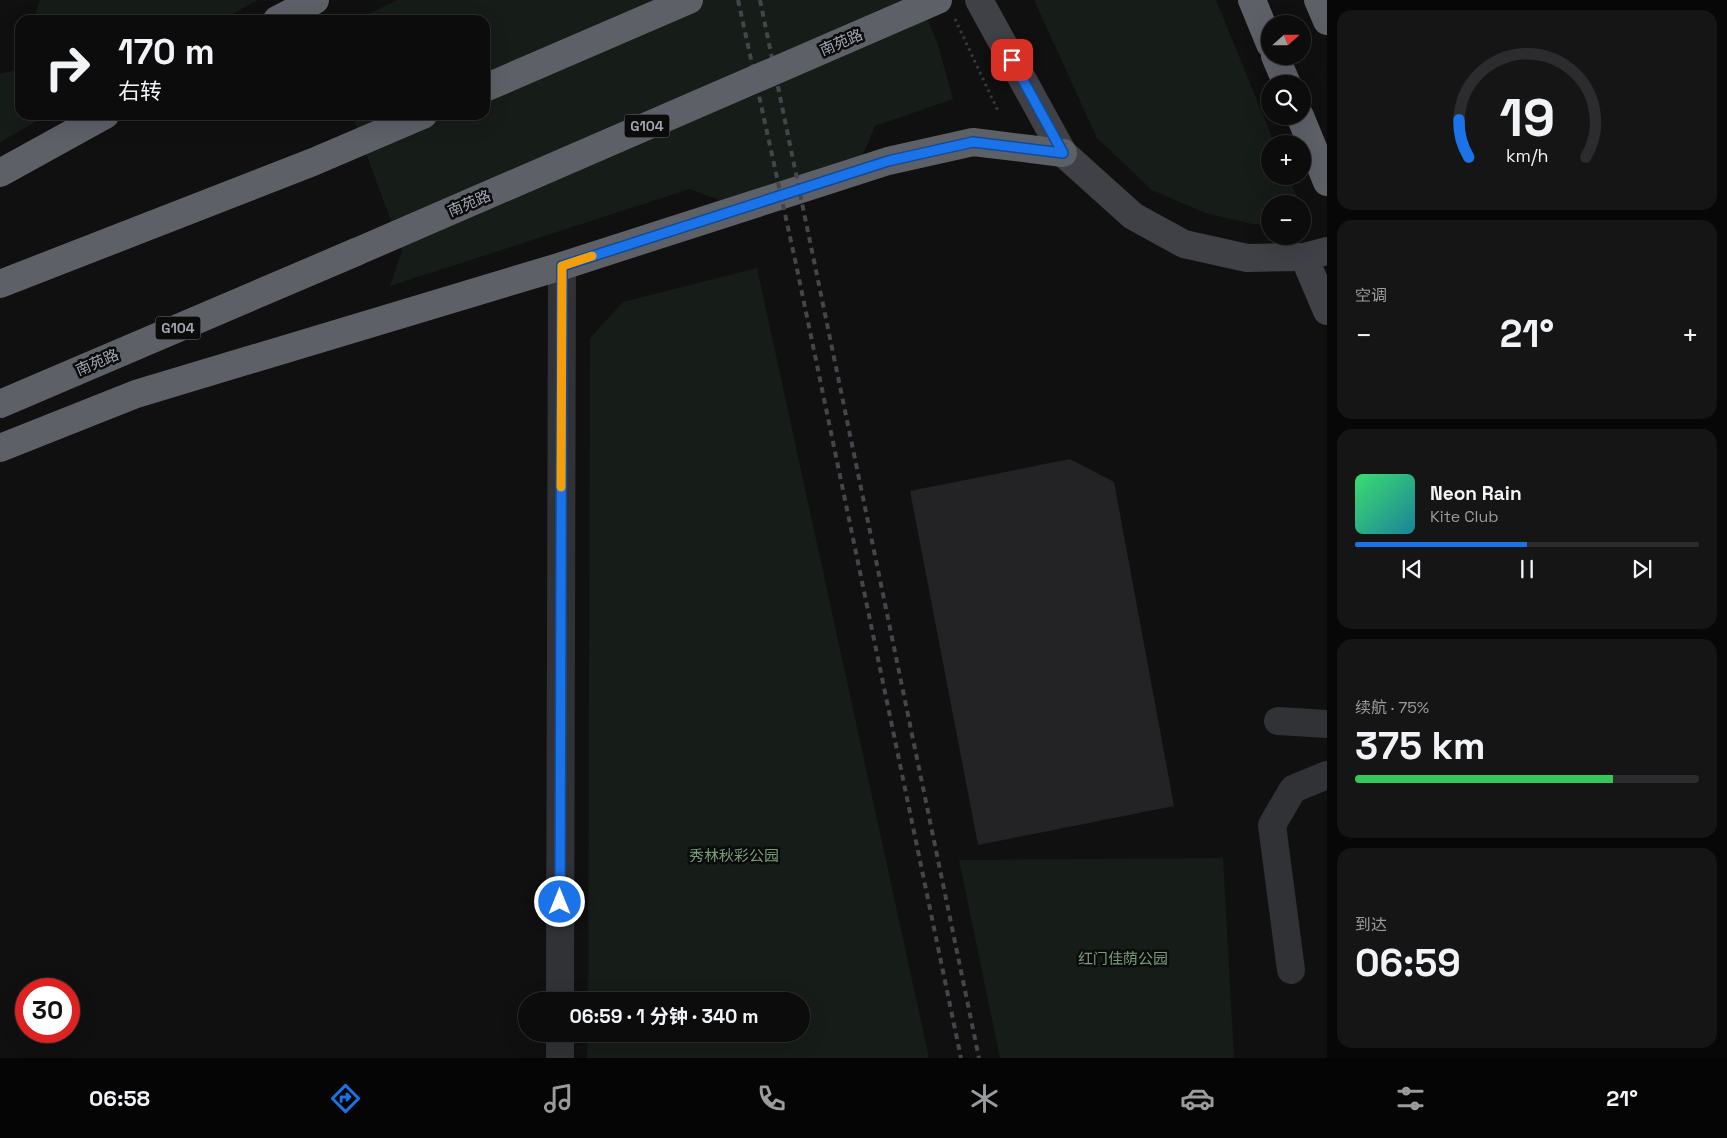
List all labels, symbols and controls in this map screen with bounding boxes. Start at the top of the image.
north arrow [1261,15,1311,65]
map controls [1261,15,1311,245]
street label: 南苑路 [817,24,865,60]
text: 170 m [118,30,215,74]
icon: right [35,35,100,100]
pin [991,39,1033,81]
icon: arrive [998,46,1026,74]
button: search [1261,75,1311,125]
text: 右转 [118,77,162,105]
text: 19 [1499,85,1555,151]
road number: G104 [624,114,670,138]
button: + [1261,135,1311,185]
text: km/h [1506,144,1548,167]
street label: 南苑路 [445,185,493,221]
button: − [1261,195,1311,245]
text: 空调 [1355,285,1387,306]
text: 21° [1500,310,1554,358]
road number: G104 [156,316,200,339]
text: − [1355,317,1372,353]
text: + [1682,317,1699,353]
street label: 南苑路 [73,344,121,380]
text: Neon Rain [1430,481,1522,506]
text: Kite Club [1430,506,1499,527]
icon: previous [1398,555,1426,583]
icon: pause [1513,555,1541,583]
icon: next [1628,555,1656,583]
text: 续航 · 75% [1355,697,1429,718]
text: 375 km [1355,722,1486,770]
park label: 秀林秋彩公园 [689,846,779,865]
position arrow [533,875,585,927]
text: 到达 [1355,914,1387,935]
text: 06:59 [1355,939,1461,987]
park label: 红门佳荫公园 [1078,949,1168,968]
speed limit sign: 30 [15,978,80,1043]
text: 06:59 · 1 分钟 · 340 m [570,1004,758,1029]
icon: directions [328,1081,363,1116]
icon: music [541,1081,576,1116]
icon: phone [754,1081,789,1116]
icon: climate [967,1081,1002,1116]
icon: car [1180,1081,1215,1116]
icon: filters [1393,1081,1428,1116]
text: 06:58 [89,1084,150,1112]
text: 21° [1606,1084,1638,1112]

